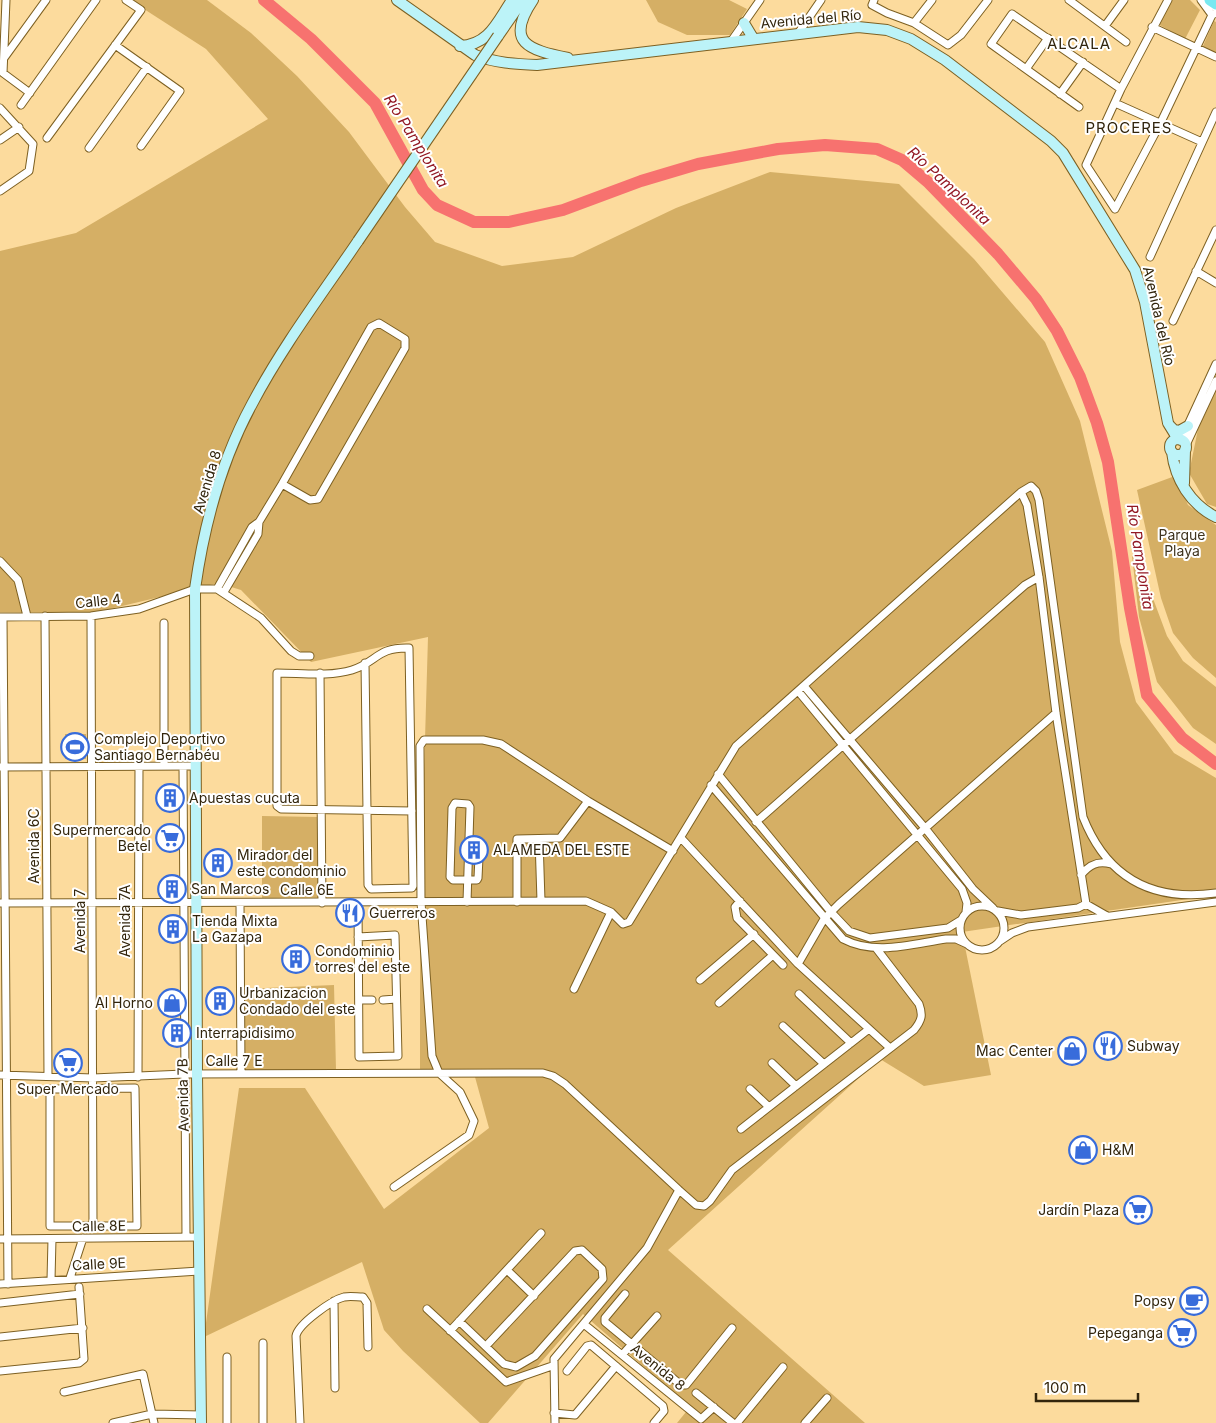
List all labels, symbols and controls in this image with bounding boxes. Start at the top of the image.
street label: Avenida del Río [760,6,862,31]
district label: ALCALA [1047,34,1111,53]
water label: Río Pamplonita [380,90,453,191]
district label: PROCERES [1086,118,1172,137]
water label: Río Pamplonita [904,142,995,229]
street label: Avenida del Río [1140,265,1179,367]
street label: Avenida 8 [189,448,224,516]
water label: Río Pamplonita [1123,503,1158,611]
park label: Parque Playa [1159,526,1205,559]
street label: Calle 4 [74,590,122,611]
place label: Complejo Deportivo Santiago Bernabéu [94,730,225,763]
sports icon: Complejo Deportivo Santiago Bernabéu [60,732,90,762]
building icon: Apuestas cucuta [155,783,185,813]
place label: Apuestas cucuta [189,789,300,806]
street label: Avenida 6C [25,808,42,884]
place label: Supermercado Betel [53,821,151,854]
supermarket icon: Supermercado Betel [155,823,185,853]
building icon: ALAMEDA DEL ESTE [459,835,489,865]
place label: ALAMEDA DEL ESTE [493,841,630,858]
place label: Mirador del este condominio [237,846,346,879]
building icon: Mirador del este condominio [203,848,233,878]
building icon: San Marcos [157,874,187,904]
place label: San Marcos [191,880,269,897]
street label: Calle 6E [280,881,334,898]
street label: Avenida 7A [116,884,133,957]
street label: Avenida 7 [71,889,88,953]
restaurant icon: Guerreros [335,898,365,928]
place label: Guerreros [369,904,435,921]
place label: Tienda Mixta La Gazapa [192,912,278,945]
building icon: Tienda Mixta La Gazapa [158,914,188,944]
place label: Condominio torres del este [315,942,410,975]
building icon: Condominio torres del este [281,944,311,974]
place label: Urbanizacion Condado del este [239,984,355,1017]
building icon: Urbanizacion Condado del este [205,986,235,1016]
shop icon: Al Horno [157,988,187,1018]
place label: Al Horno [95,994,153,1011]
building icon: Interrapidisimo [162,1018,192,1048]
place label: Interrapidisimo [196,1024,295,1041]
restaurant icon: Subway [1093,1031,1123,1061]
shop icon: Mac Center [1057,1036,1087,1066]
place label: Subway [1127,1037,1180,1054]
place label: Mac Center [976,1042,1053,1059]
supermarket icon: Super Mercado [53,1048,83,1078]
street label: Calle 7 E [205,1052,263,1069]
street label: Avenida 7B [173,1058,192,1132]
place label: Super Mercado [17,1080,119,1097]
shop icon: H&M [1068,1135,1098,1165]
place label: H&M [1102,1141,1134,1158]
supermarket icon: Jardín Plaza [1123,1195,1153,1225]
place label: Jardín Plaza [1038,1201,1119,1218]
street label: Calle 8E [72,1217,126,1234]
street label: Calle 9E [72,1254,126,1273]
cafe icon: Popsy [1179,1286,1209,1316]
place label: Popsy [1134,1292,1175,1309]
supermarket icon: Pepeganga [1167,1318,1197,1348]
place label: Pepeganga [1088,1324,1163,1341]
street label: Avenida 8 [628,1339,689,1394]
scale bar [1036,1370,1138,1402]
text: 100 m [1044,1378,1086,1397]

